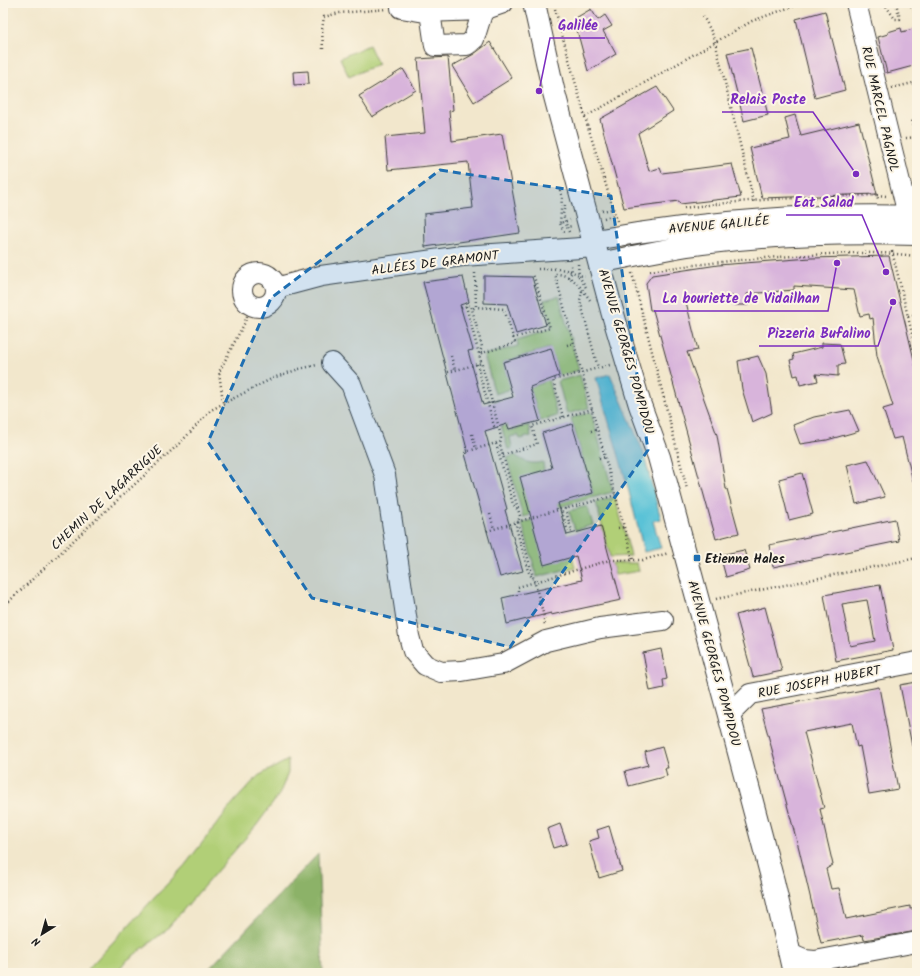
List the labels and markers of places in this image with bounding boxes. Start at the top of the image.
callout: Galilée [550,12,605,38]
callout: Relais Poste [722,86,813,112]
callout: Eat Salad [786,189,862,215]
callout: La bouriette de Vidailhan [654,285,828,311]
callout: Pizzeria Bufalino [759,320,878,346]
place label: Etienne Hales [705,549,784,570]
marker: Etienne Hales [692,553,702,563]

